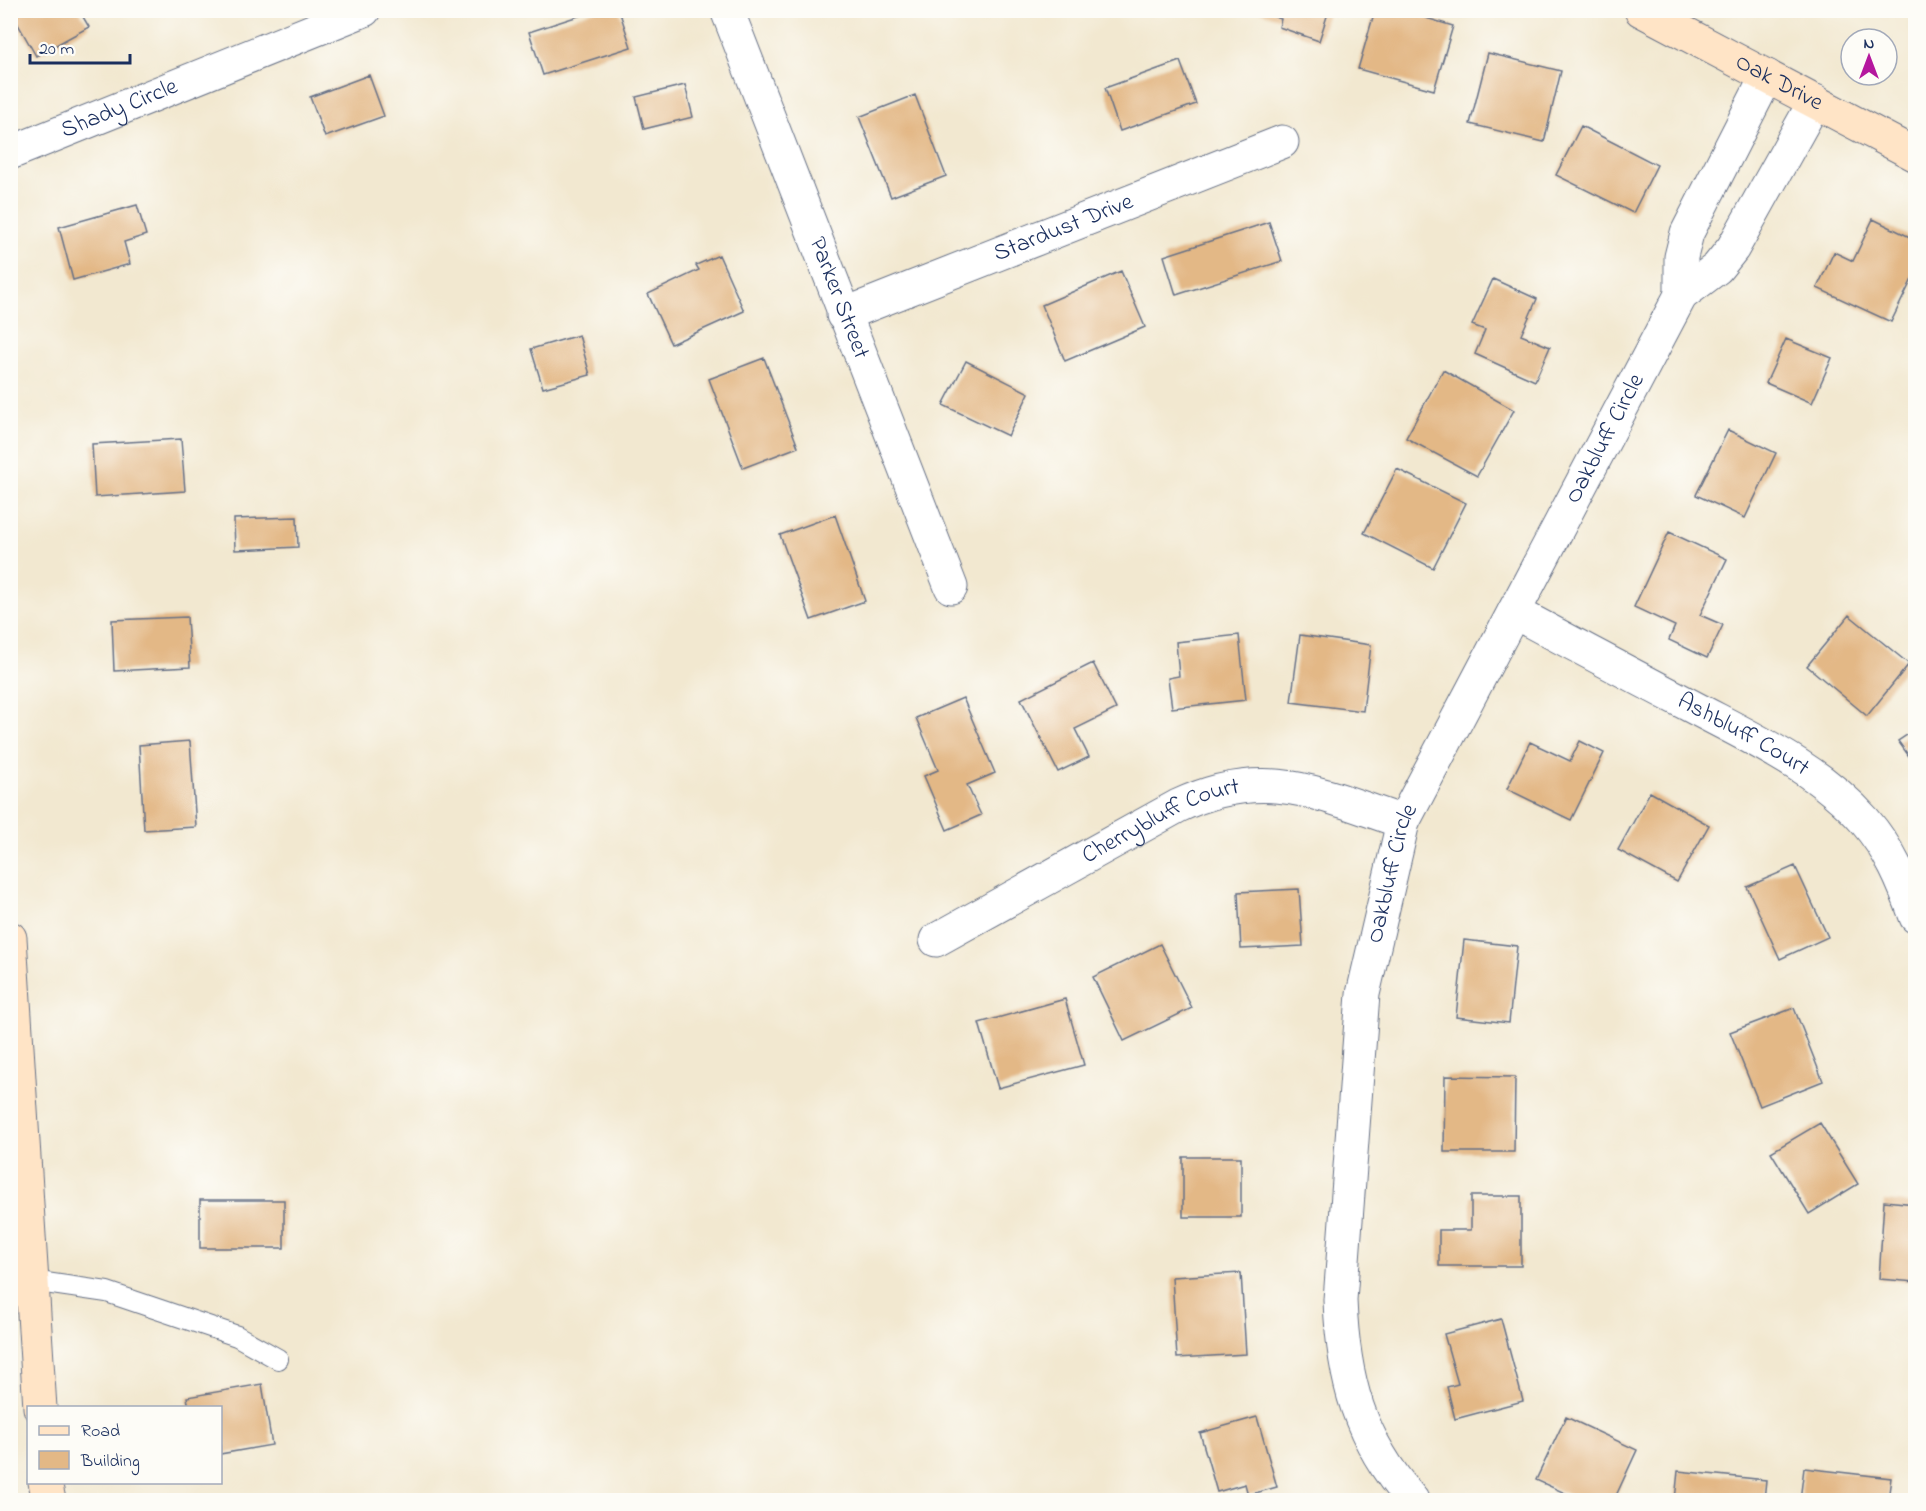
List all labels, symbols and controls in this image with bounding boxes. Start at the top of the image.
scale bar [30,27,130,65]
north arrow [1839,27,1899,87]
text: N [1864,32,1875,56]
text: 20 m [39,37,74,63]
street label: Oak Drive [1729,45,1830,121]
street label: Shady Circle [56,69,183,148]
street label: Stardust Drive [988,185,1139,271]
street label: Parker Street [799,232,878,364]
street label: Oakbluff Circle [1556,367,1654,510]
street label: Ashbluff Court [1671,684,1816,785]
street label: Cherrybluff Court [1076,770,1242,873]
street label: Oakbluff Circle [1358,797,1427,947]
legend [27,1406,222,1484]
text: Road [81,1419,120,1445]
text: Building [80,1449,140,1476]

